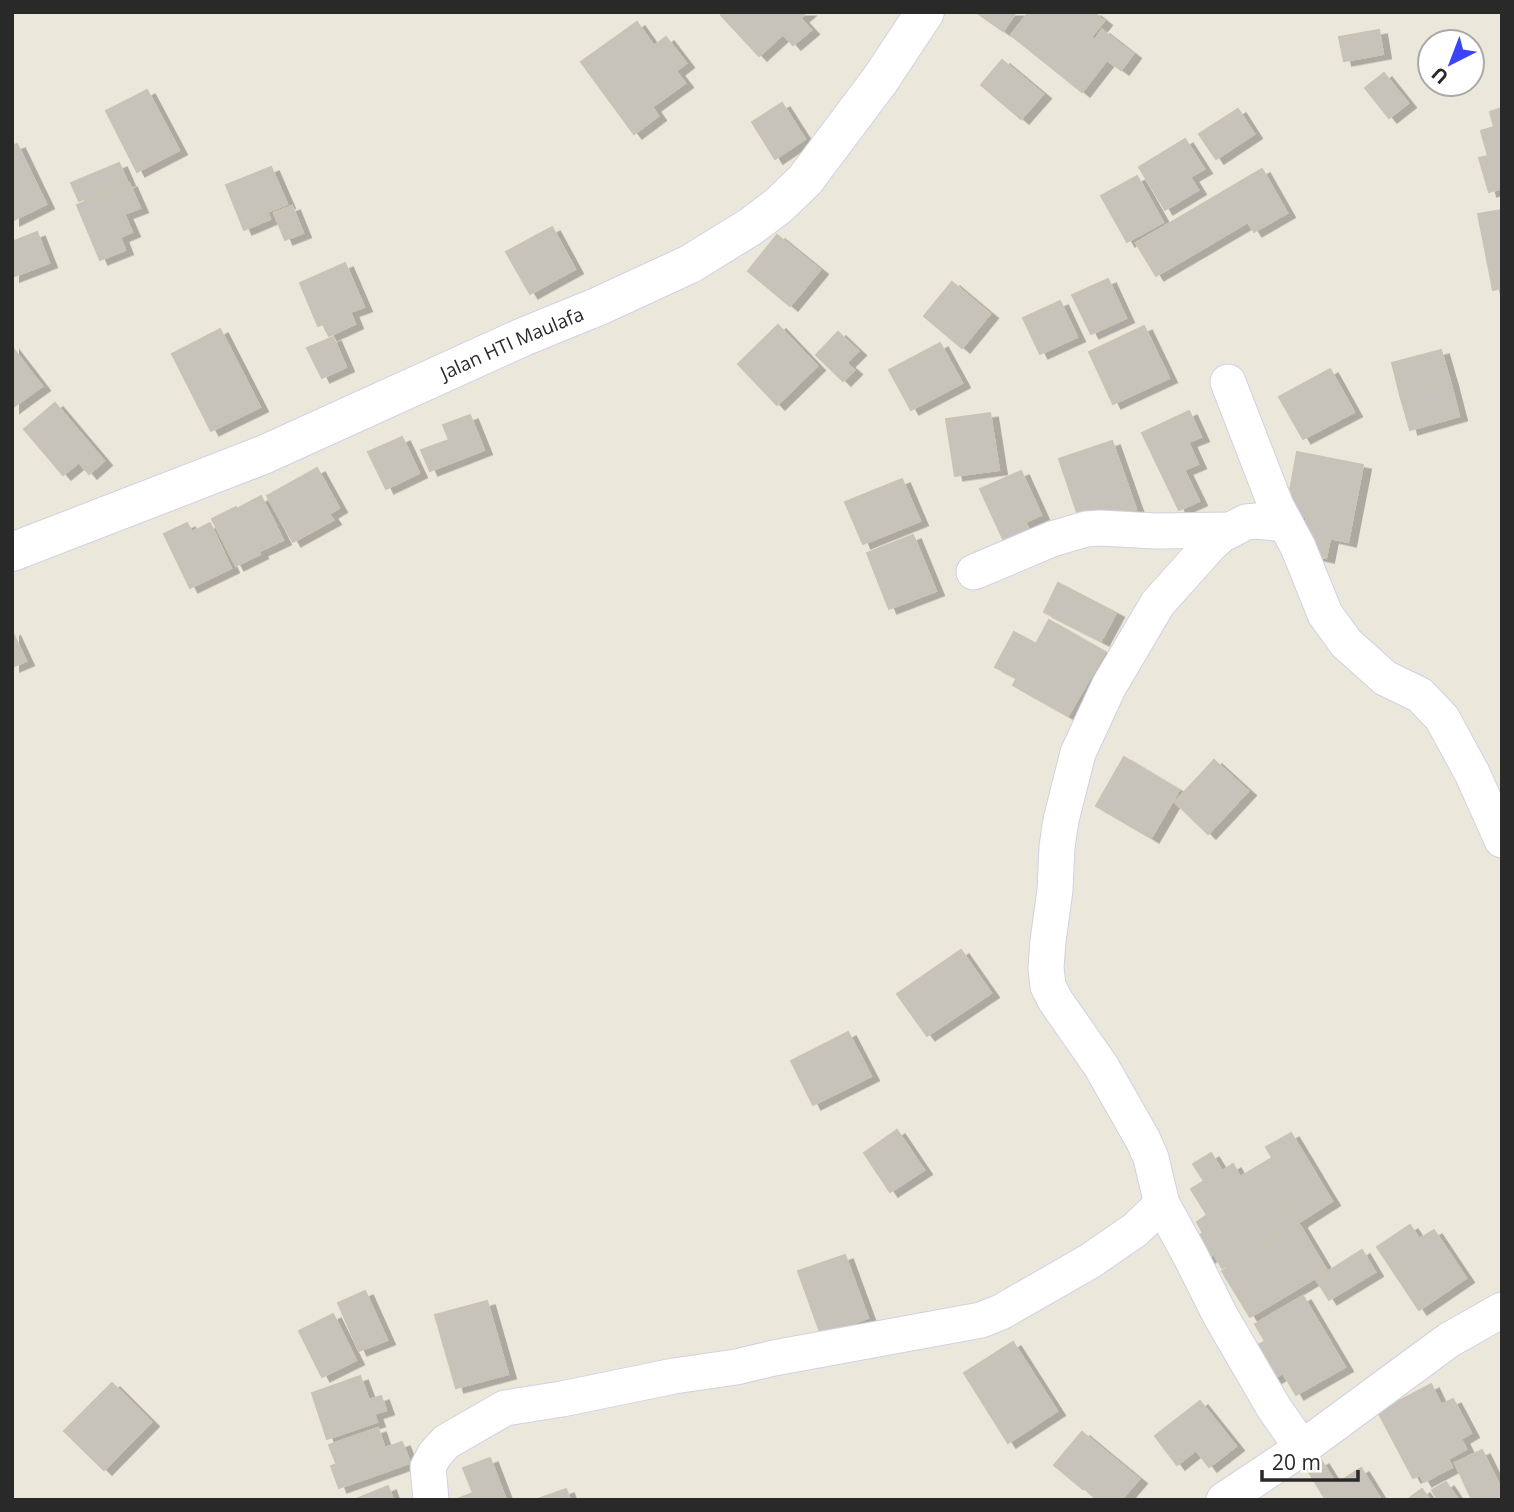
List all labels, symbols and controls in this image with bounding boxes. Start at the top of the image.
north arrow [1416,28,1486,98]
text: U [1426,61,1454,90]
street label: Jalan HTI Maulafa [434,301,588,387]
scale bar [1262,1438,1358,1482]
text: 20 m [1272,1448,1321,1476]

